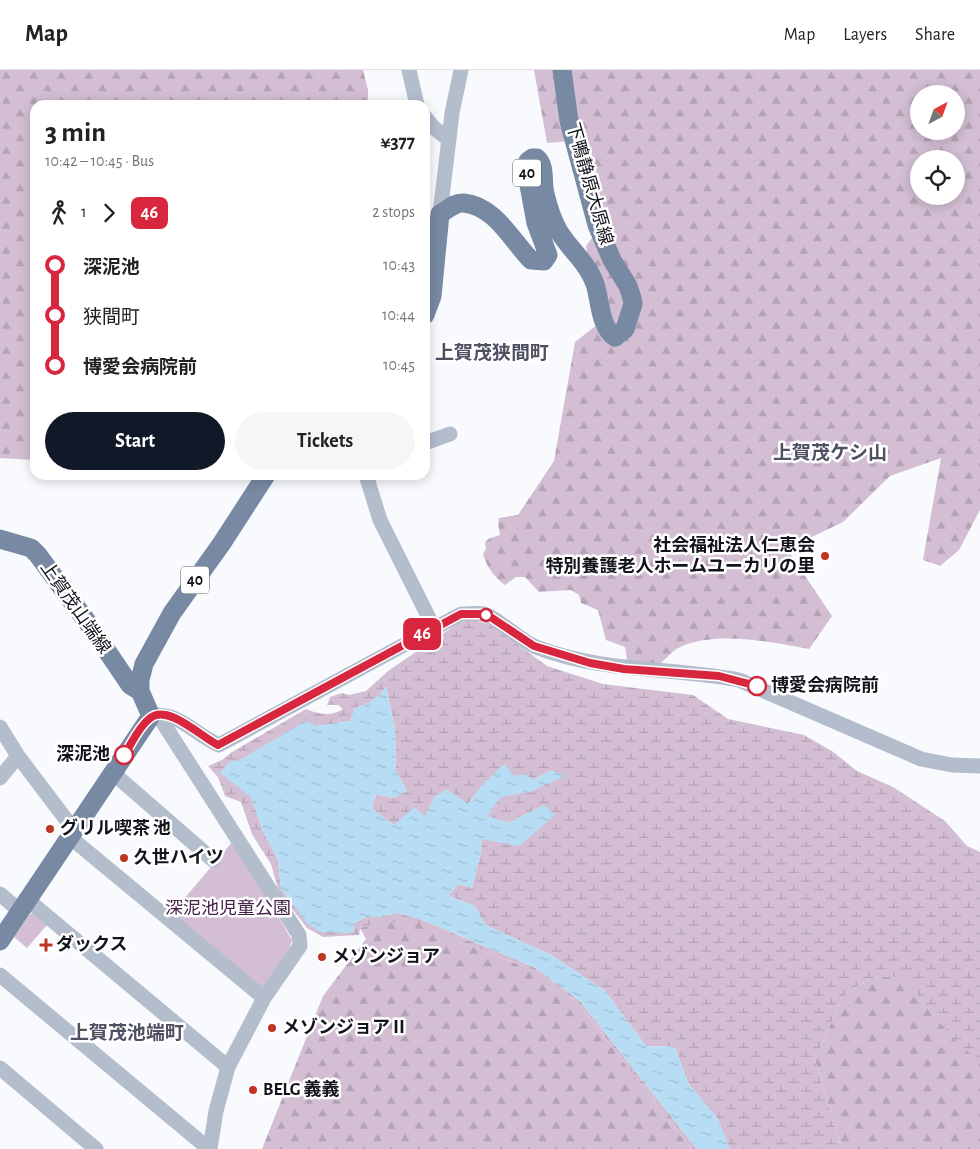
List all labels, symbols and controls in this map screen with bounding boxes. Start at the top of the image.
text: Map [25,22,68,46]
text: Map [784,26,815,44]
text: Layers [843,26,887,44]
text: Share [915,26,955,44]
north arrow [910,85,965,140]
map controls [910,85,965,205]
text: 3 min [45,119,106,147]
street label: 下鴨静原大原線 [563,120,617,247]
text: ¥377 [380,133,415,152]
button: locate [910,150,965,205]
text: 10:42 – 10:45 · Bus [45,153,154,169]
road number: 40 [513,160,541,186]
icon: walk [45,199,73,227]
icon: forward [95,199,123,227]
text: 1 [81,204,87,220]
text: 46 [141,204,158,222]
text: 2 stops [372,204,415,220]
text: 10:43 [383,257,415,273]
text: 深泥池 [83,258,140,277]
text: 10:44 [382,307,415,323]
text: 狭間町 [83,308,140,327]
district label: 上賀茂狭間町 [435,343,549,363]
text: 10:45 [383,357,415,373]
text: 博愛会病院前 [83,358,197,377]
button: Start [45,412,225,470]
button: Tickets [235,412,415,470]
district label: 上賀茂ケシ山 [773,443,887,463]
place label: 社会福祉法人仁恵会 特別養護老人ホームユーカリの里 [546,535,815,576]
marker: 社会福祉法人仁恵会 特別養護老人ホームユーカリの里 [819,550,831,562]
street label: 上賀茂山端線 [37,557,115,657]
road number: 40 [181,566,209,594]
unlabelled marker [479,608,493,622]
line badge: 46 [400,618,444,650]
text: 46 [413,625,431,643]
place label: 博愛会病院前 [771,675,879,695]
marker: 博愛会病院前 [747,676,767,696]
place label: 深泥池 [56,744,110,764]
marker: 深泥池 [114,745,134,765]
place label: グリル喫茶 池 [60,818,171,838]
marker: グリル喫茶 池 [44,823,56,835]
place label: 久世ハイツ [134,847,224,867]
marker: 久世ハイツ [118,852,130,864]
park label: 深泥池児童公園 [165,899,291,918]
place label: ダックス [56,934,127,954]
marker: ダックス [40,939,52,951]
place label: メゾンジョア [332,946,440,966]
marker: メゾンジョア [316,951,328,963]
place label: メゾンジョアⅡ [282,1017,408,1037]
marker: メゾンジョアⅡ [266,1022,278,1034]
district label: 上賀茂池端町 [70,1023,184,1043]
place label: BELG 義義 [263,1079,339,1099]
marker: BELG 義義 [247,1084,259,1096]

